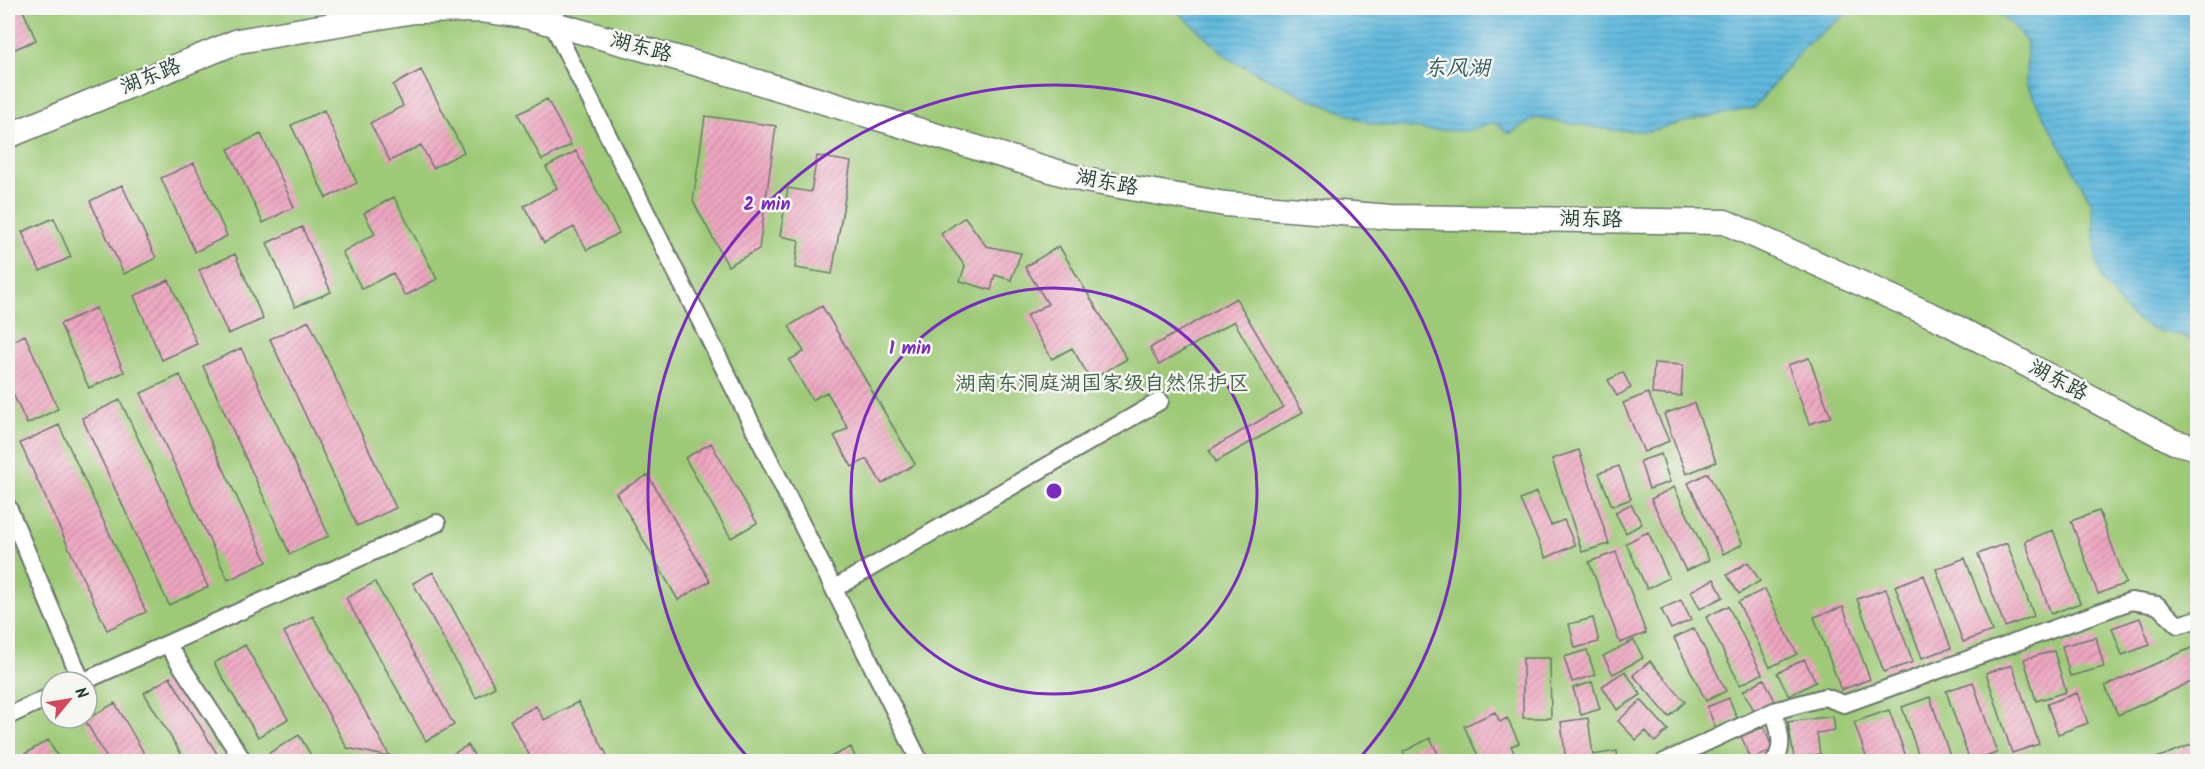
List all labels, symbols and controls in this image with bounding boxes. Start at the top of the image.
street label: 湖东路 [606,24,676,72]
street label: 湖东路 [116,50,186,104]
water label: 东风湖 [1424,52,1492,87]
street label: 湖东路 [1073,161,1141,205]
text: 2 min [744,191,790,220]
street label: 湖东路 [1559,203,1623,237]
text: 1 min [889,335,931,364]
street label: 湖东路 [2022,352,2094,410]
park label: 湖南东洞庭湖国家级自然保护区 [955,368,1249,401]
centre of rings [1044,481,1064,501]
north arrow [39,670,99,730]
text: N [67,683,94,704]

